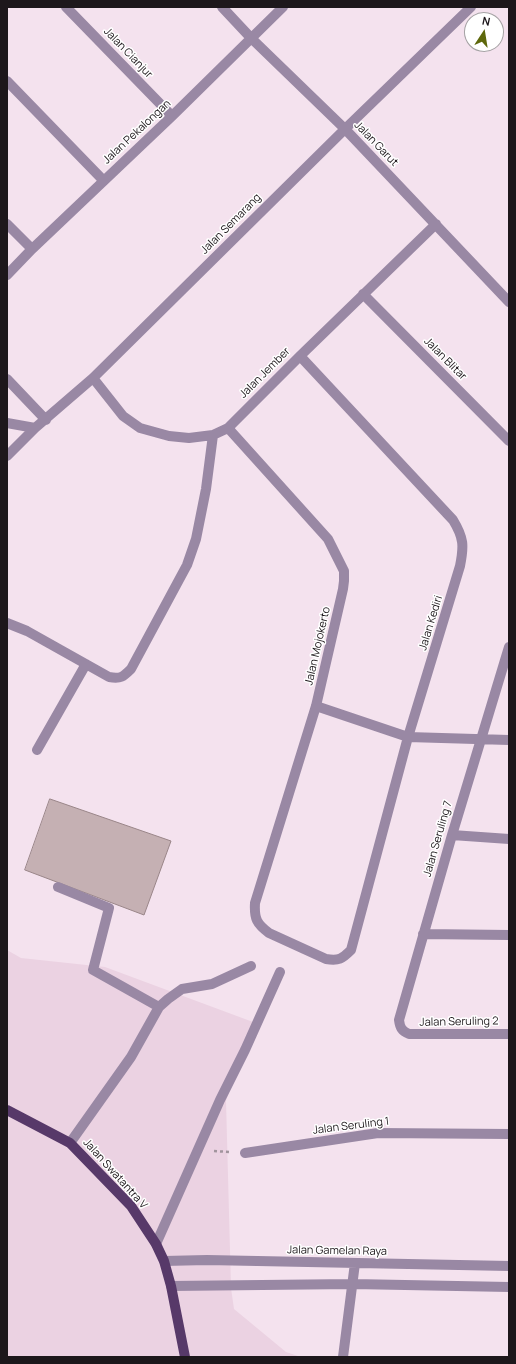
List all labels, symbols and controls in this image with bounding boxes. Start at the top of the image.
north arrow [464,12,504,52]
text: N [481,13,492,29]
street label: Jalan Cianjur [101,25,155,81]
street label: Jalan Pekalongan [100,97,174,167]
street label: Jalan Garut [351,119,401,169]
street label: Jalan Semarang [198,191,264,257]
street label: Jalan Blitar [421,335,469,383]
street label: Jalan Jember [237,345,293,401]
street label: Jalan Kediri [416,594,446,652]
street label: Jalan Mojokerto [303,606,333,686]
street label: Jalan Seruling 7 [421,800,455,878]
street label: Jalan Seruling 2 [419,1015,499,1029]
street label: Jalan Seruling 1 [312,1115,390,1137]
street label: Jalan Swatantra V [80,1136,150,1212]
street label: Jalan Gamelan Raya [287,1244,387,1258]

